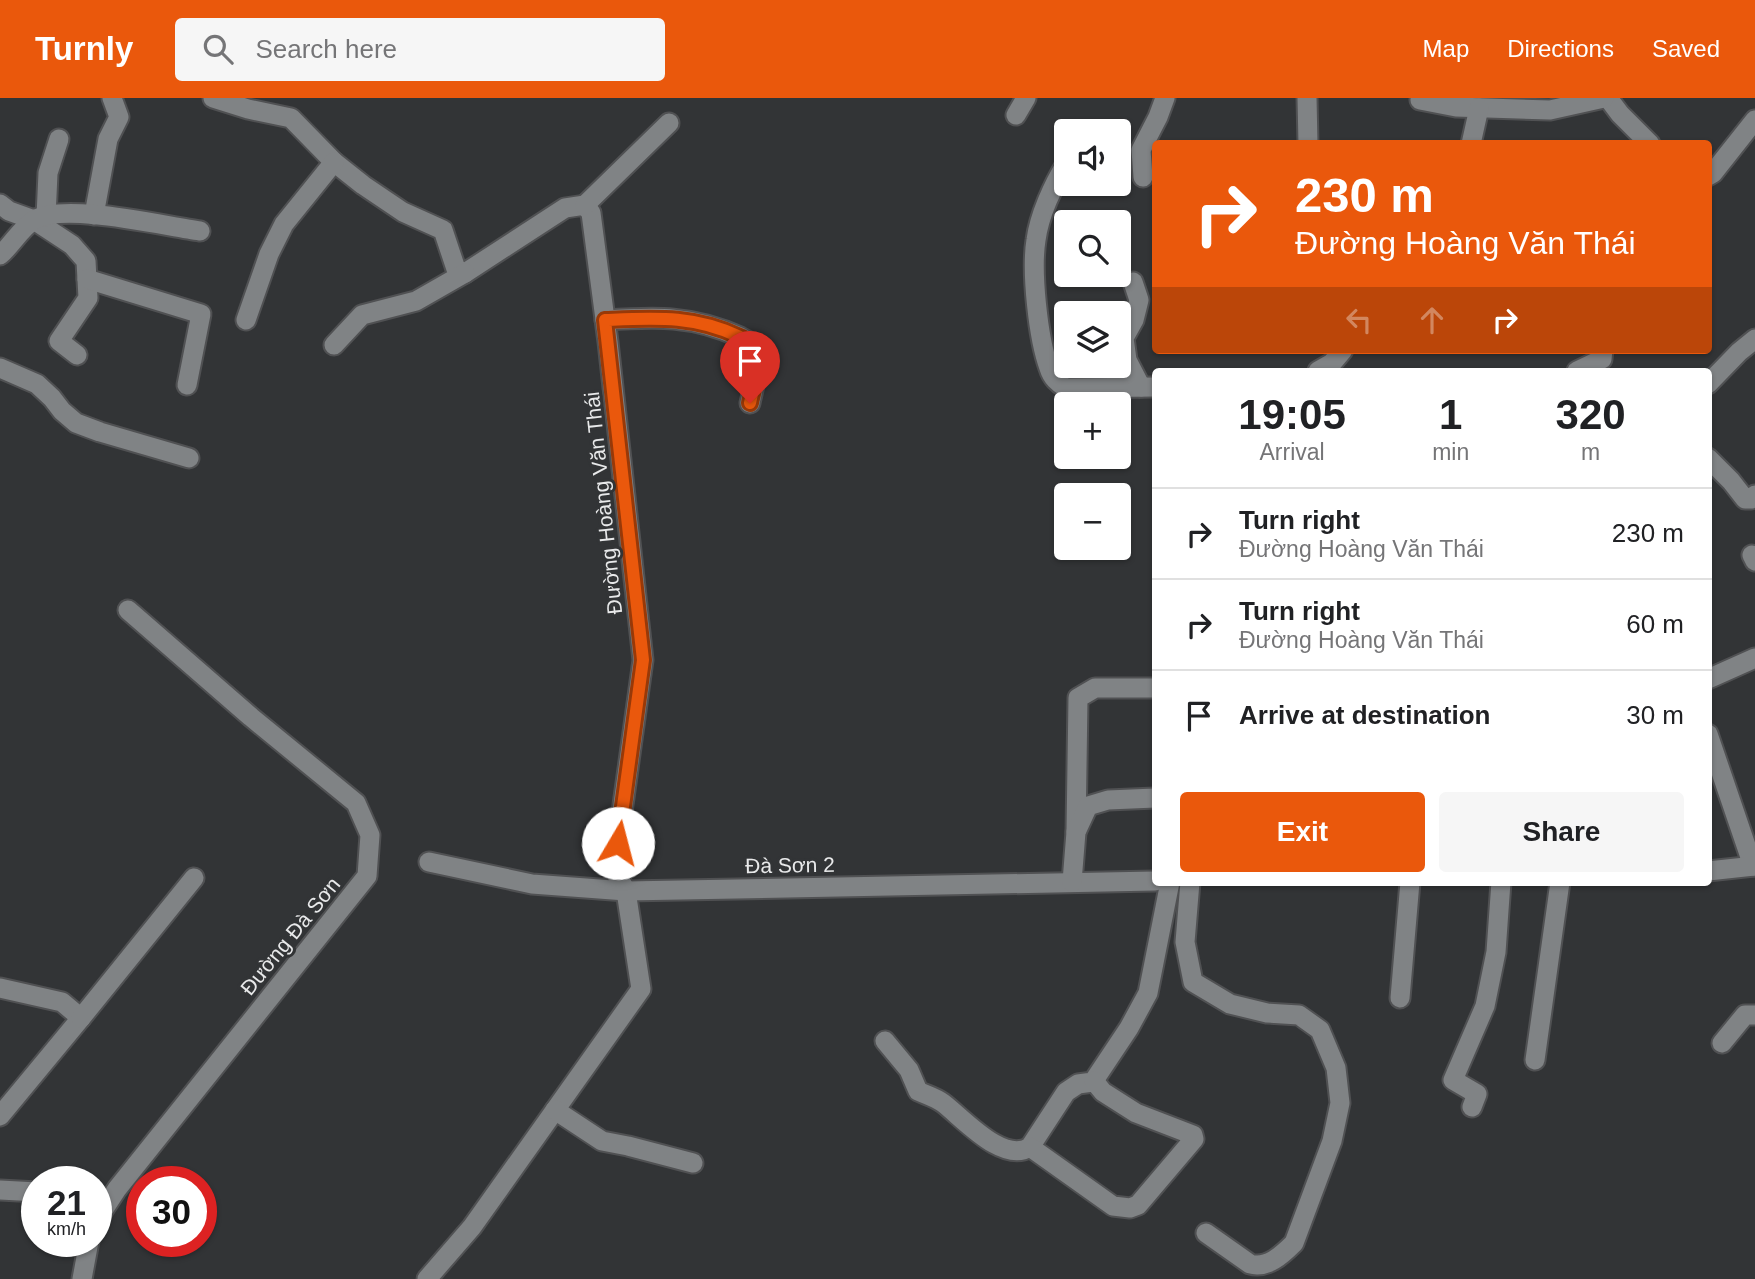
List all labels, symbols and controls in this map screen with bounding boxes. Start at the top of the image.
search box [175,18,665,81]
text: Turnly [35,30,133,67]
icon: search [199,30,237,68]
text: Search here [255,34,397,64]
text: Map [1423,35,1469,62]
text: Directions [1507,35,1614,62]
text: Saved [1652,35,1720,62]
map controls [1054,119,1131,560]
button: sound [1054,119,1131,196]
icon: right [1180,168,1271,259]
text: 230 m [1295,168,1434,222]
button: search [1054,210,1131,287]
text: Đường Hoàng Văn Thái [1295,225,1636,261]
button: layers [1054,301,1131,378]
icon: left [1340,301,1378,339]
icon: ahead [1413,301,1451,339]
icon: right [1486,301,1524,339]
pin [720,331,780,403]
icon: arrive [731,342,769,380]
street label: Đường Hoàng Văn Thái [580,391,626,615]
text: 19:05 [1238,391,1346,438]
text: 1 [1439,391,1462,438]
text: 320 [1556,391,1626,438]
button: + [1054,392,1131,469]
text: Arrival [1259,439,1325,465]
text: min [1432,439,1469,465]
text: m [1581,439,1600,465]
button: − [1054,483,1131,560]
text: Turn right [1239,505,1360,535]
icon: right [1180,515,1218,553]
text: 230 m [1612,518,1684,548]
text: Đường Hoàng Văn Thái [1239,536,1484,562]
text: Turn right [1239,596,1360,626]
icon: right [1180,606,1218,644]
text: 60 m [1626,609,1684,639]
text: Đường Hoàng Văn Thái [1239,627,1484,653]
icon: arrive [1180,697,1218,735]
text: Arrive at destination [1239,700,1490,730]
text: 30 m [1626,700,1684,730]
button: Exit [1180,792,1425,872]
button: Share [1439,792,1684,872]
position arrow [581,806,655,880]
street label: Đà Sơn 2 [745,853,835,877]
street label: Đường Đà Sơn [236,873,344,999]
speed limit sign: 30 [126,1166,217,1257]
text: 21 [47,1183,86,1222]
text: km/h [47,1219,86,1239]

